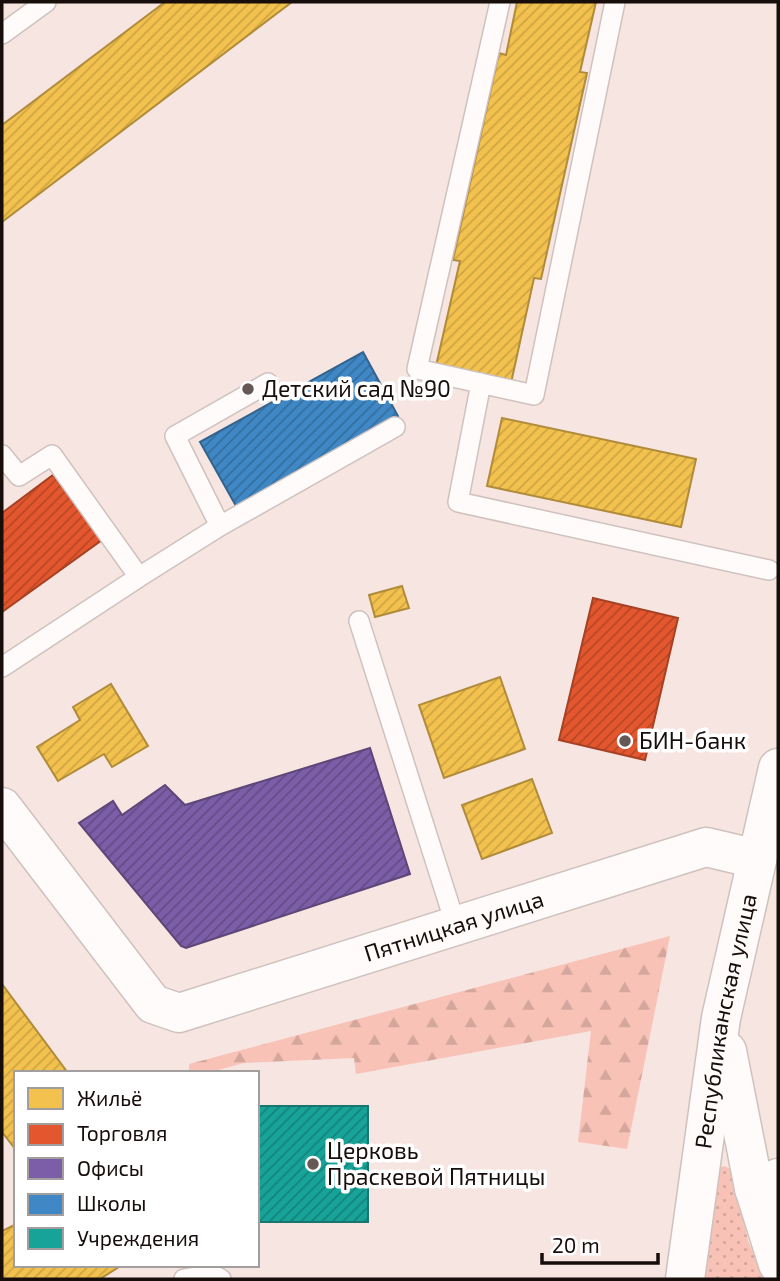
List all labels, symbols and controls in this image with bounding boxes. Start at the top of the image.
place label: Детский сад №90 [262,374,451,402]
marker: Детский сад №90 [240,381,256,397]
place label: БИН-банк [639,726,746,754]
marker: БИН-банк [617,733,633,749]
street label: Пятницкая улица [360,884,547,967]
street label: Республиканская улица [688,891,762,1151]
legend [14,1071,259,1267]
text: Жильё [77,1085,142,1110]
text: Торговля [77,1120,167,1145]
place label: Церковь Праскевой Пятницы [327,1136,545,1190]
text: Офисы [77,1155,144,1180]
marker: Церковь Праскевой Пятницы [305,1156,321,1172]
text: Школы [77,1190,146,1215]
scale bar [542,1222,658,1266]
text: Учреждения [77,1225,199,1250]
text: 20 m [552,1232,600,1257]

